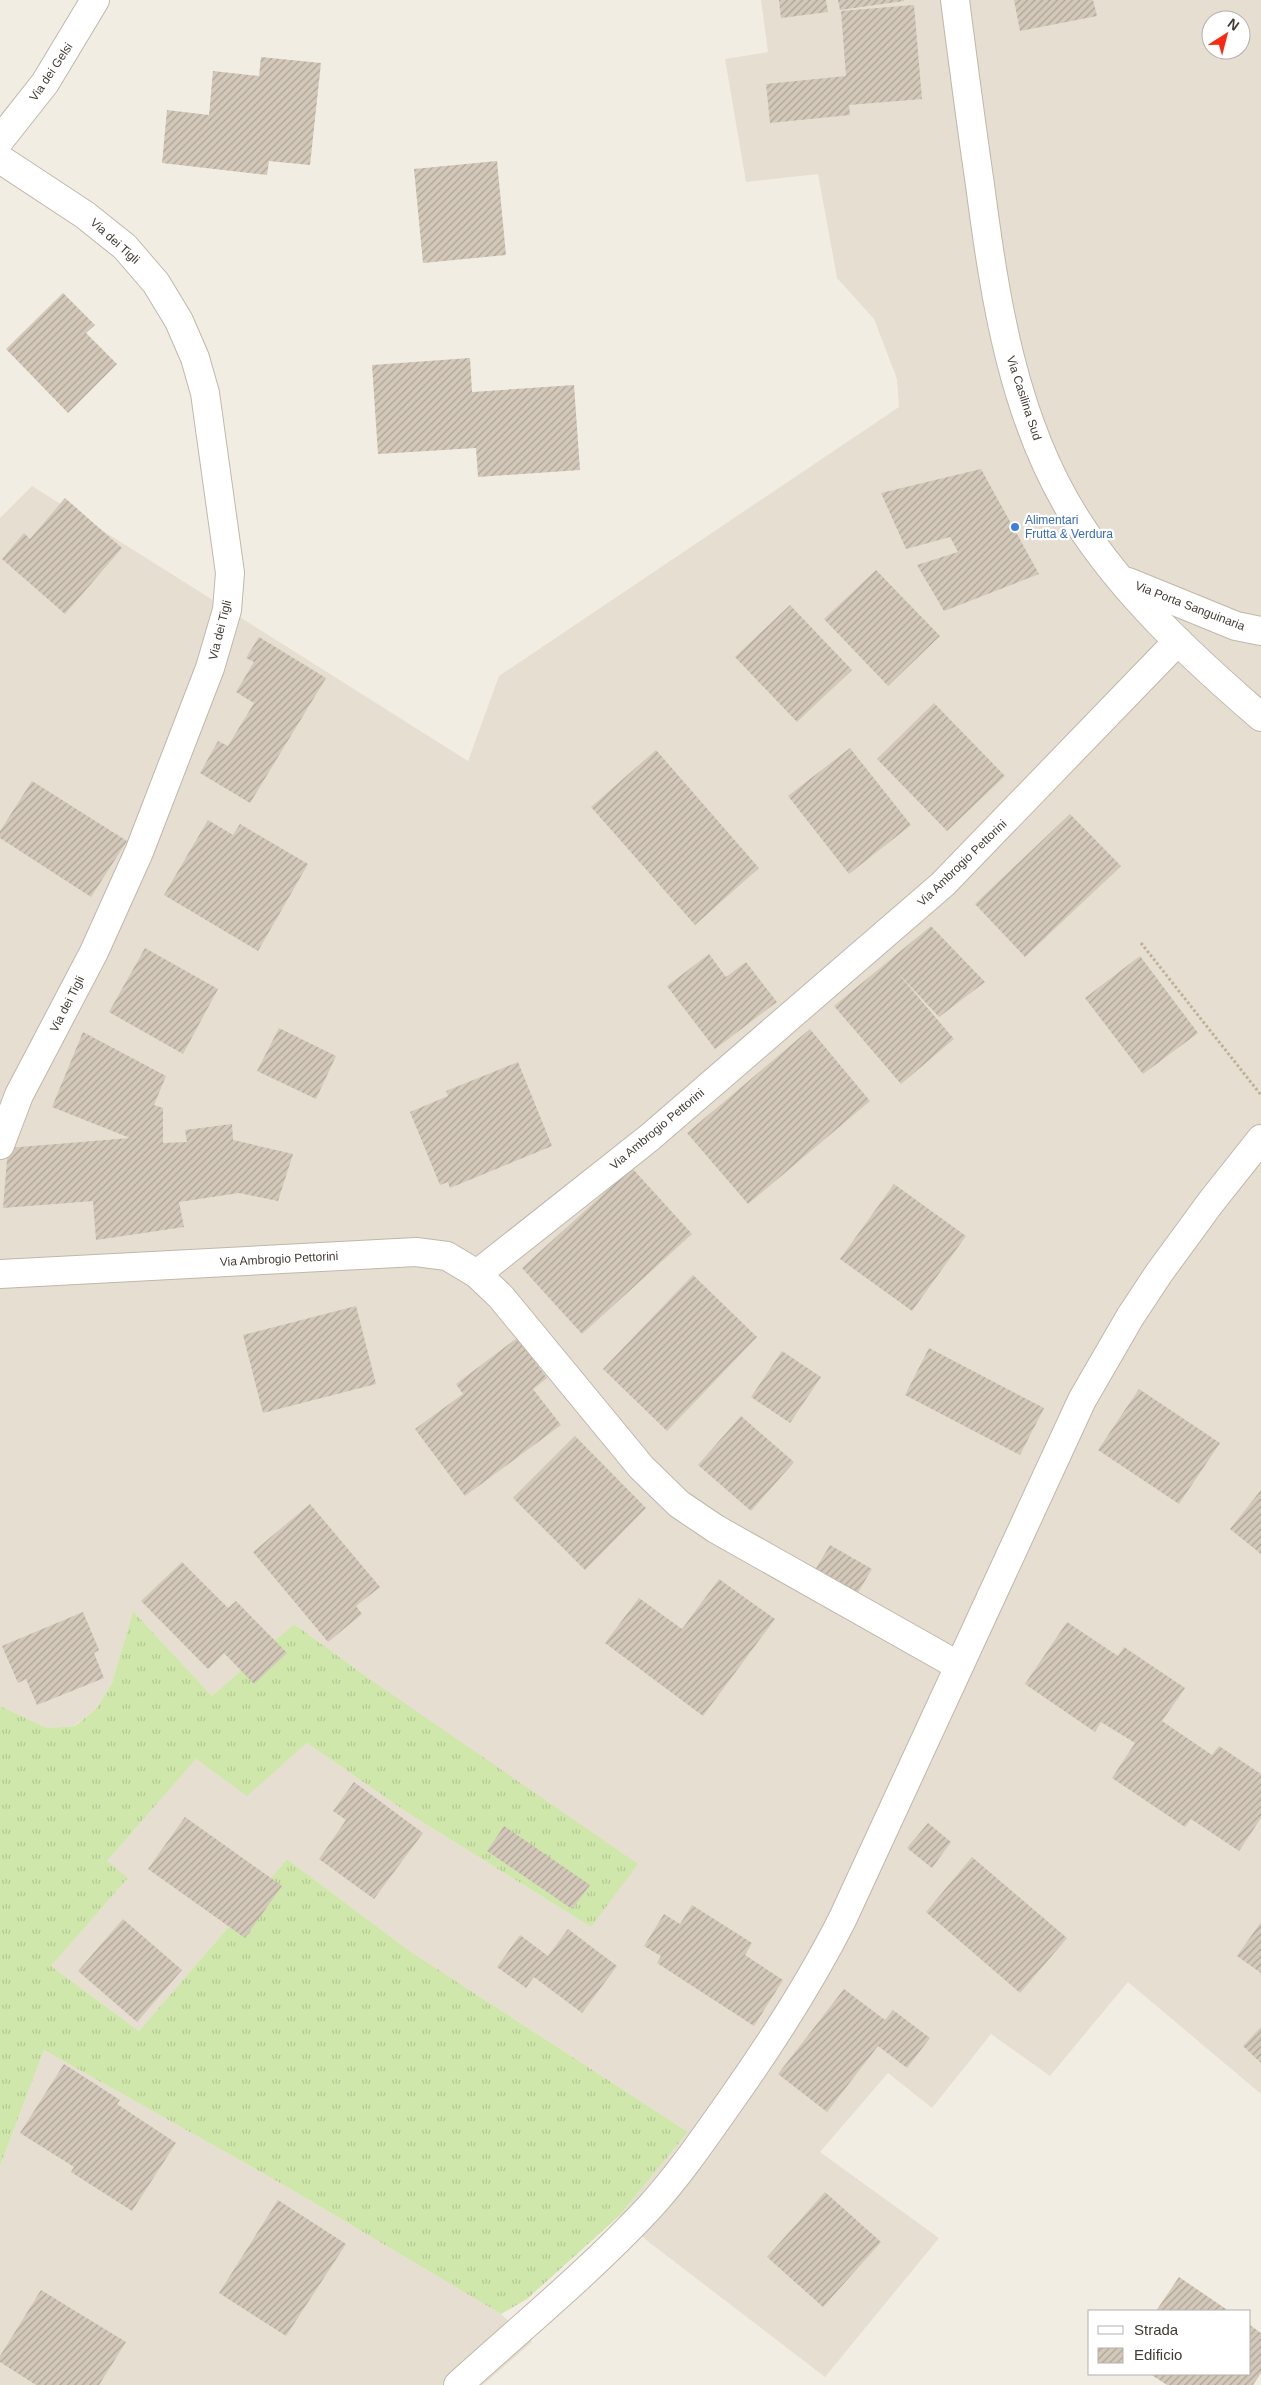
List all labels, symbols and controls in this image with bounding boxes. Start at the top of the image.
north arrow [1201,10,1251,60]
text: N [1225,15,1242,34]
street label: Via dei Gelsi [26,40,76,104]
street label: Via dei Tigli [88,215,142,267]
street label: Via Casilina Sud [1004,354,1044,442]
place label: Alimentari Frutta & Verdura [1025,513,1113,541]
marker: Alimentari Frutta & Verdura [1009,521,1021,533]
street label: Via Porta Sanguinaria [1133,579,1247,634]
street label: Via dei Tigli [206,599,234,661]
street label: Via Ambrogio Pettorini [915,817,1009,909]
street label: Via dei Tigli [47,974,87,1034]
street label: Via Ambrogio Pettorini [607,1086,707,1172]
street label: Via Ambrogio Pettorini [219,1249,339,1269]
legend [1088,2310,1251,2375]
text: Strada [1134,2321,1179,2338]
text: Edificio [1134,2346,1182,2363]

